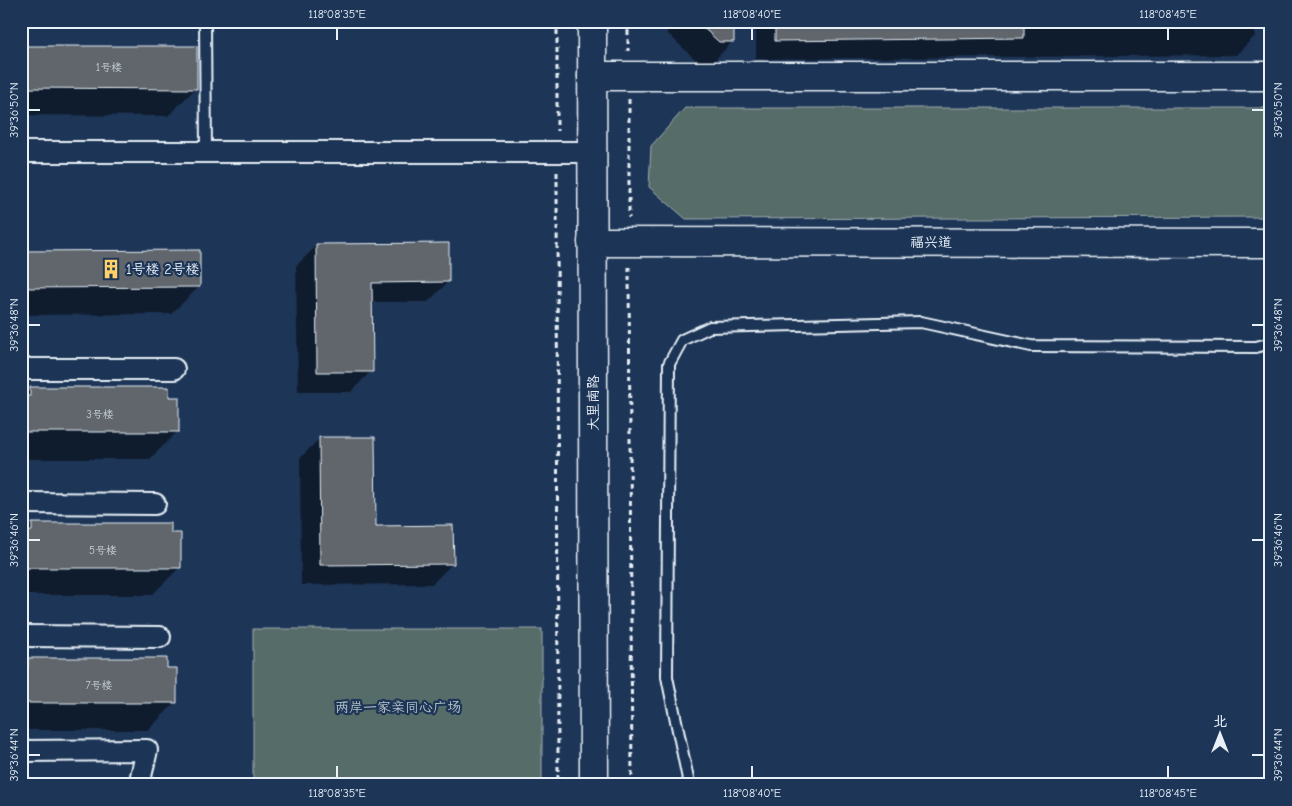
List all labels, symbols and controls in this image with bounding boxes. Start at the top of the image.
text: 118°08'35"E [308,7,366,21]
text: 118°08'40"E [723,7,781,21]
text: 118°08'45"E [1139,7,1197,21]
house number: 1号楼 [96,61,122,74]
text: 39°36'50"N [7,82,21,138]
text: 39°36'50"N [1271,82,1285,138]
street label: 福兴道 [910,234,952,251]
building icon: 1号楼 2号楼 [100,258,122,280]
place label: 1号楼 2号楼 [126,261,200,278]
text: 39°36'48"N [7,298,21,352]
text: 39°36'48"N [1271,298,1285,352]
street label: 大里南路 [585,375,602,431]
house number: 3号楼 [86,408,114,421]
text: 39°36'46"N [7,513,21,567]
text: 39°36'46"N [1271,513,1285,567]
house number: 5号楼 [89,544,117,557]
house number: 7号楼 [85,679,113,692]
park label: 两岸一家亲同心广场 [335,699,461,716]
north arrow [1194,708,1244,758]
text: 北 [1213,713,1227,730]
text: 39°36'44"N [7,728,21,782]
text: 39°36'44"N [1271,728,1285,782]
text: 118°08'35"E [308,786,366,800]
text: 118°08'40"E [723,786,781,800]
text: 118°08'45"E [1139,786,1197,800]

